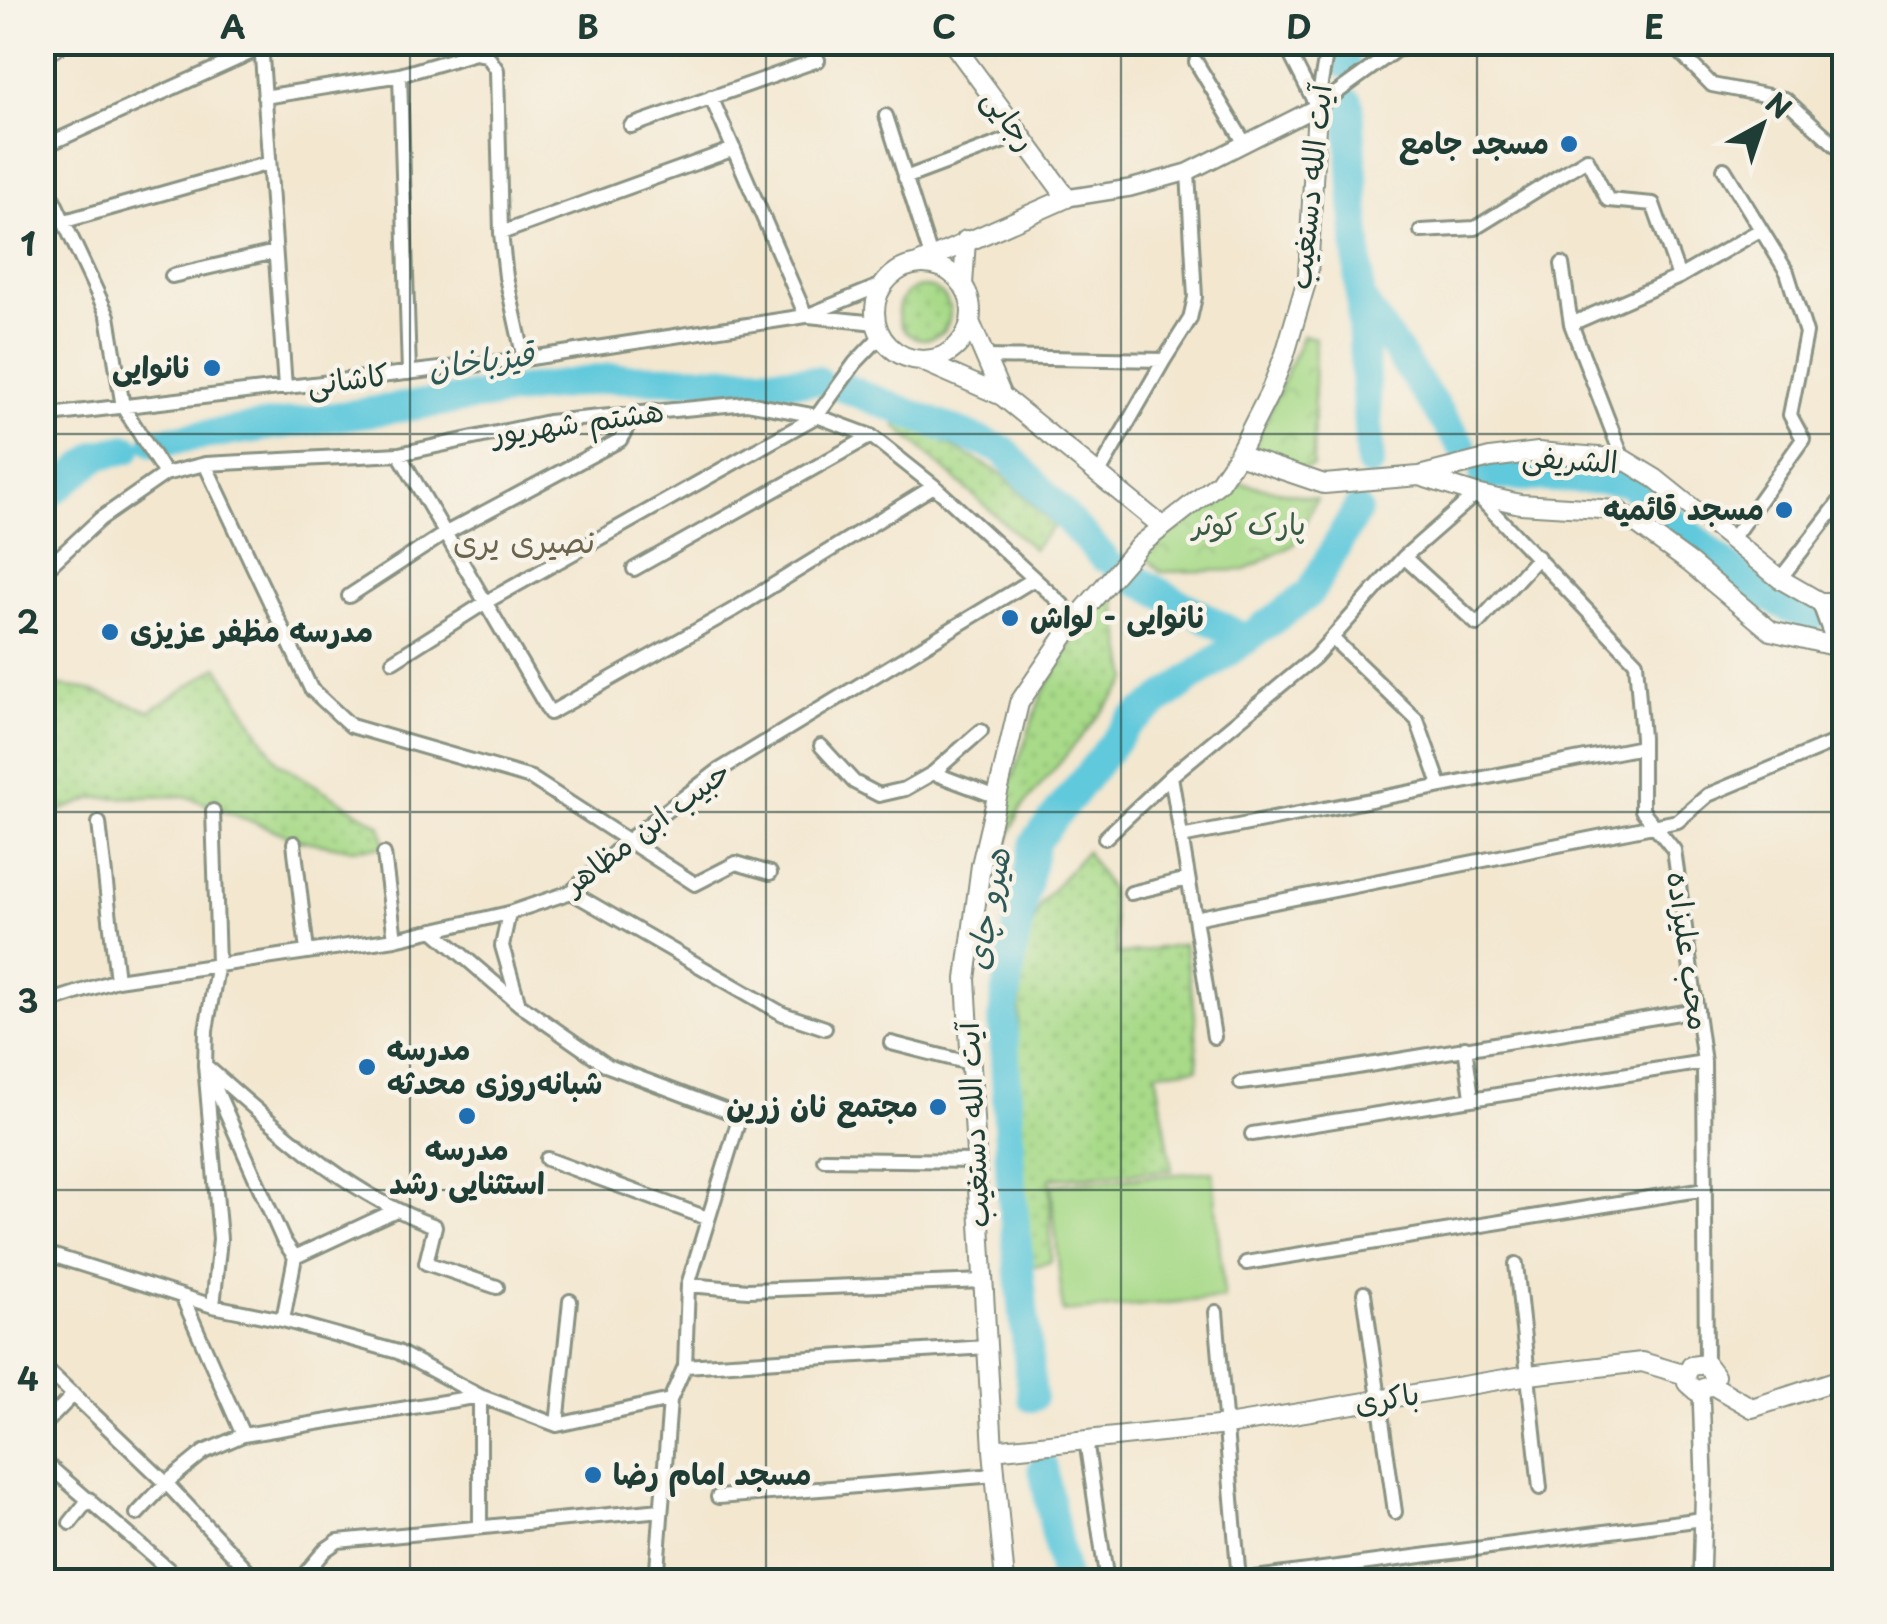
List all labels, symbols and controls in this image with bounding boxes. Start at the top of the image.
text: A [220,2,246,50]
text: B [577,2,599,50]
text: C [932,2,956,50]
text: D [1286,2,1312,50]
text: E [1644,2,1664,50]
north arrow [1712,75,1812,175]
street label: رجایی [973,78,1049,159]
street label: آیت الله دستغیب [1275,80,1342,291]
text: N [1757,81,1801,128]
place label: مسجد جامع [1398,119,1549,166]
marker: مسجد جامع [1558,133,1580,155]
text: 1 [20,219,36,267]
water label: قیزباخان [425,327,539,390]
place label: نانوایی [112,343,192,388]
street label: کاشانی [304,350,391,405]
marker: نانوایی [201,357,223,379]
street label: هشتم شهریور [486,386,667,457]
street label: الشریفی [1521,432,1620,483]
place label: مسجد قائمیه [1603,485,1764,530]
marker: مسجد قائمیه [1773,499,1795,521]
park label: پارک کوثر [1189,500,1306,545]
district label: نصیری یری [453,516,595,564]
place label: نانوایی - لواش [1030,593,1206,638]
text: 2 [17,597,39,645]
place label: مدرسه مظفر عزیزی [130,607,373,652]
marker: نانوایی - لواش [999,607,1021,629]
marker: مدرسه مظفر عزیزی [99,621,121,643]
street label: حبیب ابن مظاهر [550,748,739,906]
water label: هیرو چای [951,843,1021,974]
street label: محب علیزاده [1657,868,1724,1033]
text: 3 [18,976,38,1024]
street label: آیت الله دستغیب [944,1020,999,1229]
place label: مدرسه شبانه‌روزی محدثه [387,1025,602,1104]
marker: مدرسه شبانه‌روزی محدثه [356,1056,378,1078]
place label: مجتمع نان زرین [726,1082,918,1129]
marker: مجتمع نان زرین [927,1096,949,1118]
marker: مدرسه استثنایی رشد [456,1105,478,1127]
place label: مدرسه استثنایی رشد [389,1125,545,1204]
text: 4 [17,1354,39,1402]
street label: باکری [1351,1369,1422,1424]
place label: مسجد امام رضا [613,1450,811,1497]
marker: مسجد امام رضا [582,1464,604,1486]

